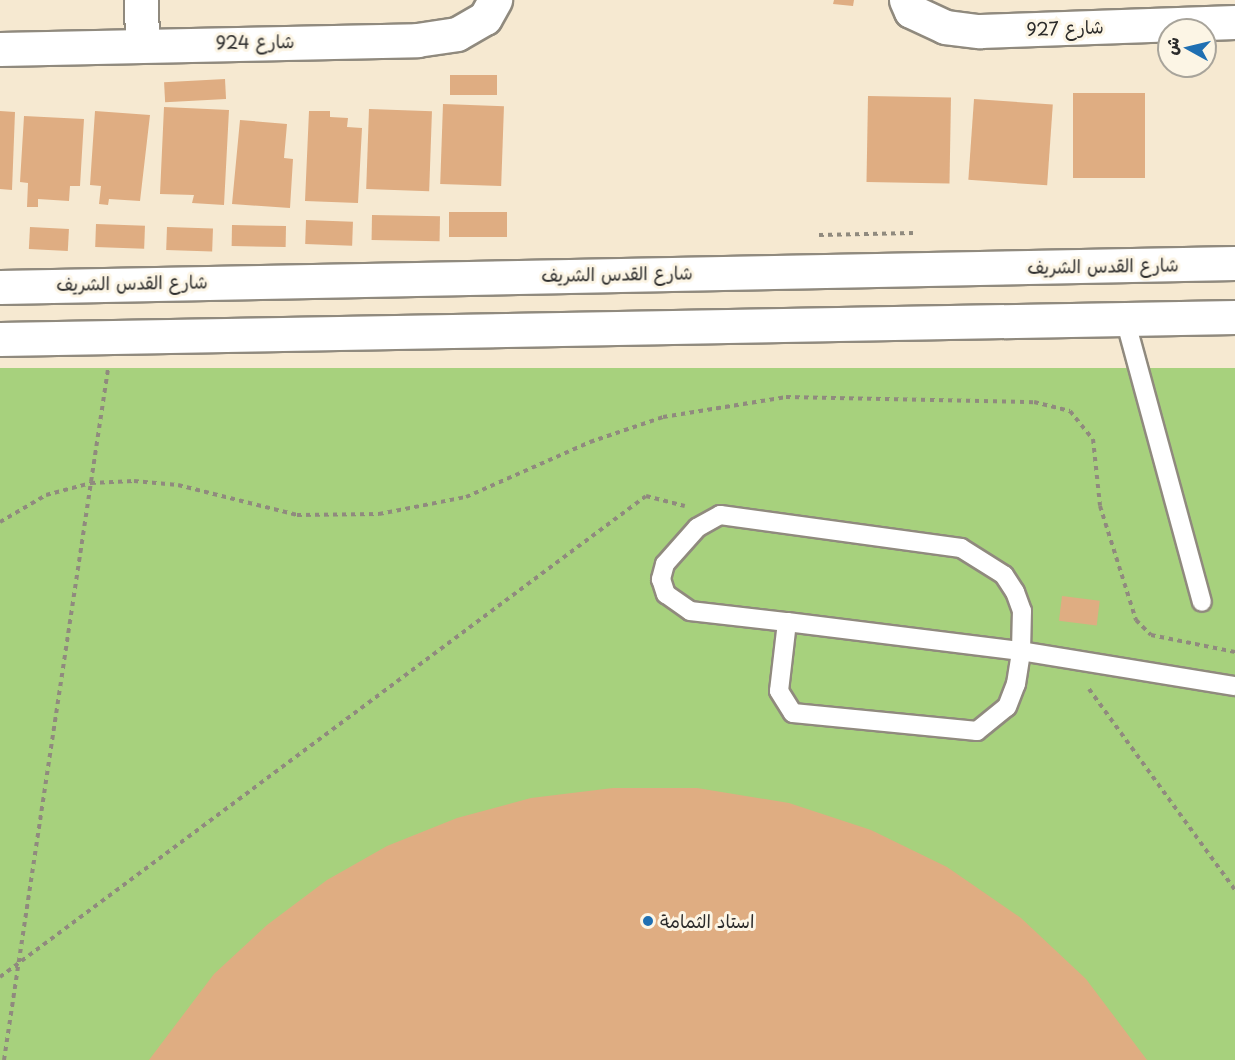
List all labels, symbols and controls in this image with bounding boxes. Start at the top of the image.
street label: شارع 927 [1026,16,1104,40]
north arrow [1157,18,1217,78]
street label: شارع 924 [215,31,295,53]
text: ش [1158,35,1184,56]
street label: شارع القدس الشريف [1027,254,1179,278]
street label: شارع القدس الشريف [541,262,693,286]
street label: شارع القدس الشريف [56,271,208,295]
place label: استاد الثمامة [660,910,754,932]
marker: استاد الثمامة [641,914,655,928]

